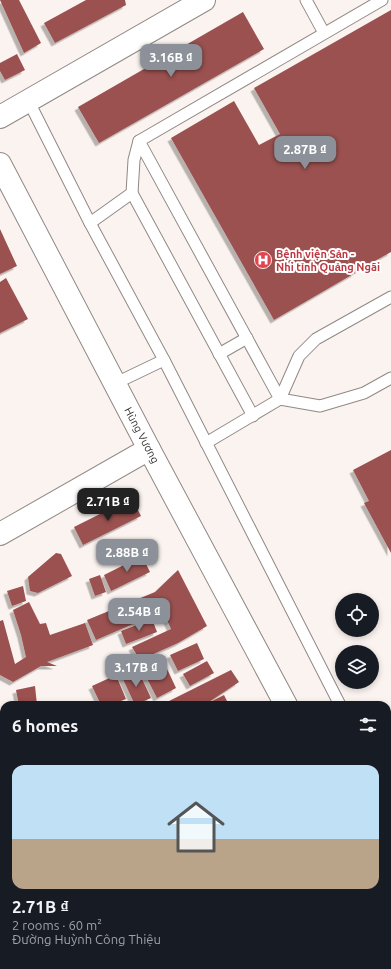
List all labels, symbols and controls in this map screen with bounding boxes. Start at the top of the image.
pin: 3.16B ₫ [134,44,208,78]
text: 3.16B ₫ [149,50,193,64]
pin: 2.87B ₫ [268,136,342,170]
text: 2.87B ₫ [283,142,327,156]
place label: Bệnh viện Sản - Nhi tỉnh Quảng Ngãi [276,248,380,273]
hospital icon: Bệnh viện Sản - Nhi tỉnh Quảng Ngãi [253,250,273,270]
street label: Hùng Vương [122,405,161,465]
pin: 2.71B ₫ [71,488,145,522]
text: 2.71B ₫ [86,494,130,508]
pin: 2.88B ₫ [90,539,164,573]
text: 2.88B ₫ [105,545,149,559]
map controls [335,593,379,689]
button: locate [335,593,379,637]
pin: 2.54B ₫ [102,598,176,632]
text: 2.54B ₫ [117,604,161,618]
button: layers [335,645,379,689]
pin: 3.17B ₫ [99,654,173,688]
text: 3.17B ₫ [114,660,158,674]
icon: filters [357,714,379,736]
text: 6 homes [12,716,78,735]
icon: home [160,791,232,863]
text: 2.71B ₫ [12,897,69,916]
text: 2 rooms · 60 m² [12,918,102,932]
text: Đường Huỳnh Công Thiệu [12,932,161,946]

